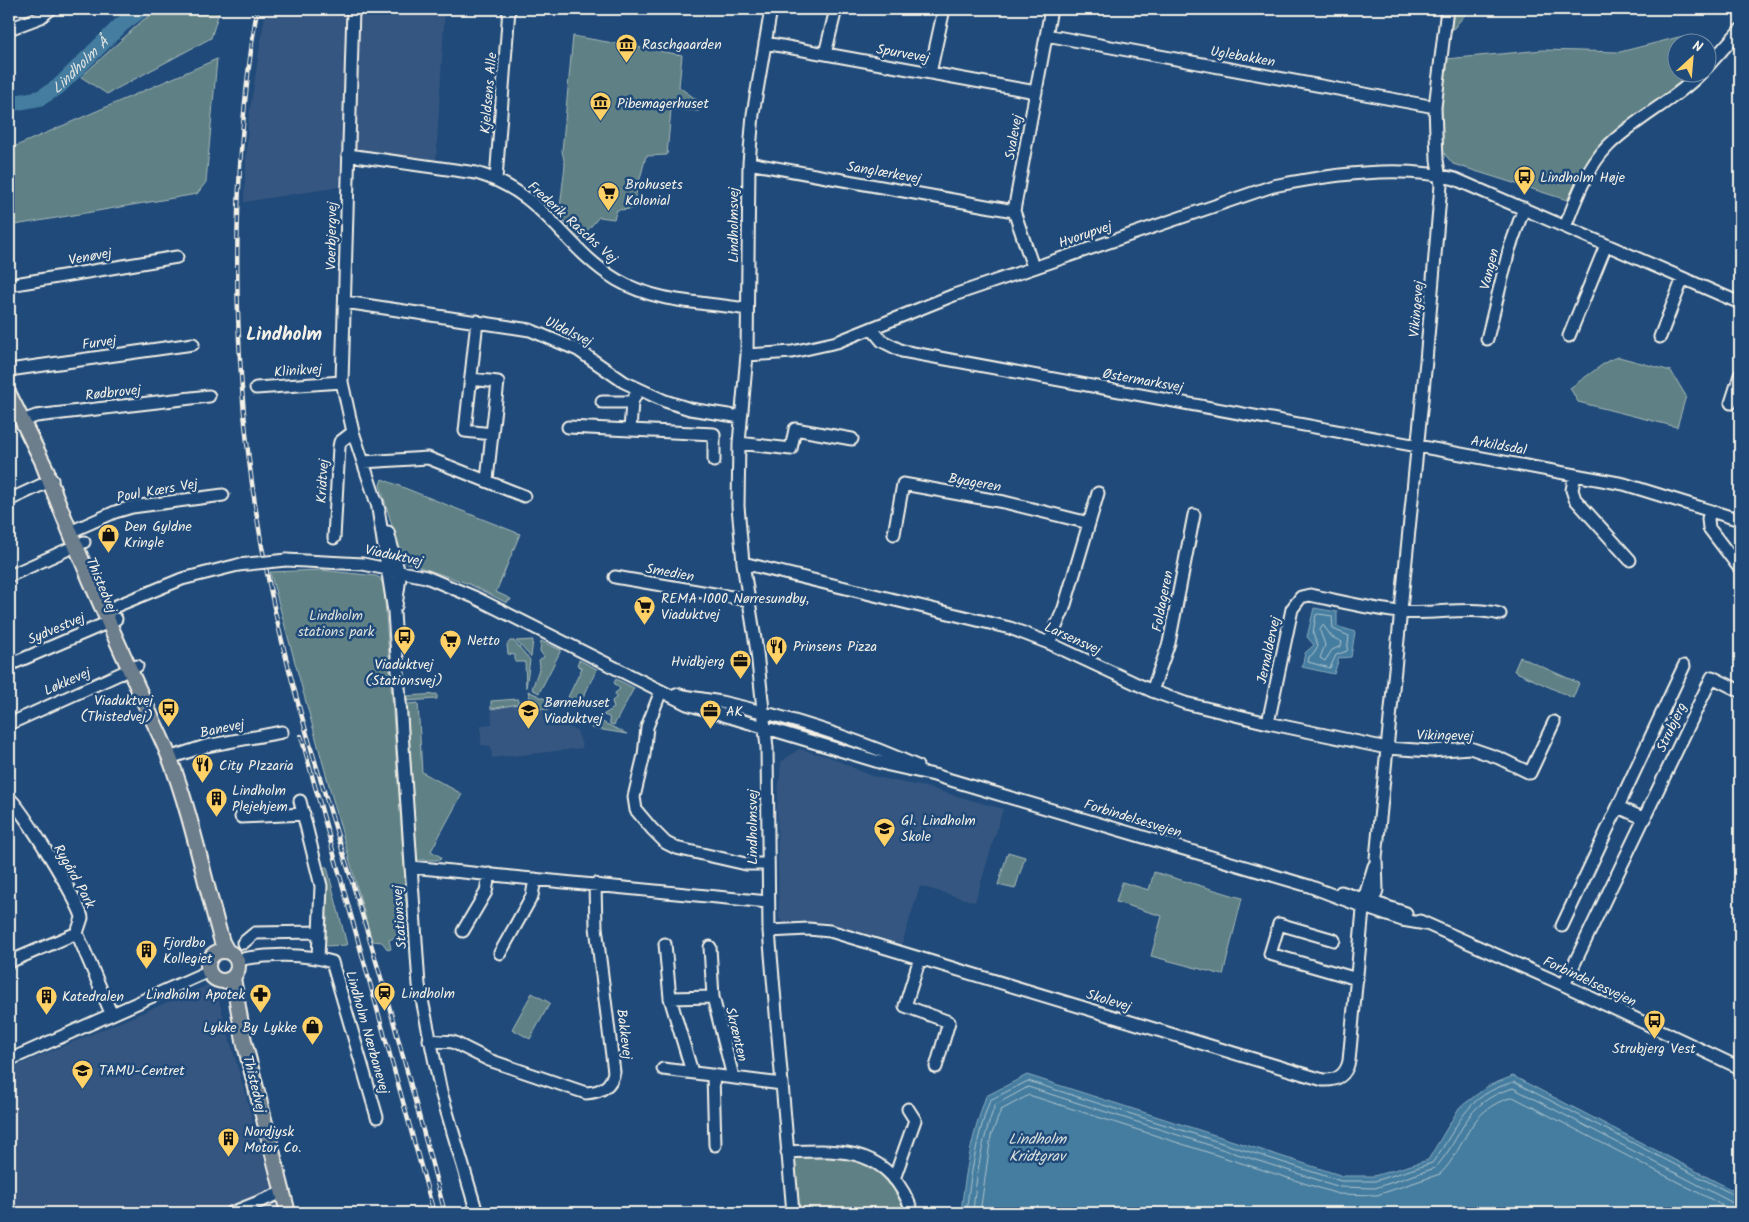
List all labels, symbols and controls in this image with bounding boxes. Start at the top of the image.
water label: Lindholm Å [48,30,117,101]
museum icon: Raschgaarden [614,32,638,63]
north arrow [1666,32,1716,82]
place label: Raschgaarden [642,34,722,56]
text: N [1688,35,1706,59]
street label: Spurvevej [875,39,931,70]
street label: Uglebakken [1209,40,1277,74]
street label: Kjeldsens Alle [474,51,504,135]
museum icon: Pibemagerhuset [589,91,613,122]
place label: Pibemagerhuset [617,93,709,115]
street label: Svalevej [999,112,1029,161]
street label: Sanglærkevej [845,156,923,190]
bus stop icon: Lindholm Høje [1512,165,1536,196]
place label: Lindholm Høje [1540,167,1626,189]
place label: Brohusets Kolonial [625,174,683,212]
street label: Frederik Raschs Vej [522,176,623,270]
supermarket icon: Brohusets Kolonial [597,180,621,211]
street label: Lindholmsvej [723,187,745,263]
street label: Voerbjergvej [320,201,344,271]
street label: Hvorupvej [1056,215,1116,254]
street label: Venøvej [67,242,114,272]
street label: Vangen [1474,246,1506,292]
street label: Vikingevej [1404,279,1430,338]
street label: Uldalsvej [541,311,596,353]
district label: Lindholm [246,320,322,350]
street label: Furvej [81,330,118,356]
street label: Klinikvej [273,358,323,384]
street label: Østermarksvej [1101,363,1185,399]
street label: Rødbrovej [84,379,142,407]
street label: Arkildsdal [1469,430,1529,462]
street label: Kridtvej [311,458,335,504]
street label: Byageren [947,468,1003,498]
street label: Poul Kærs Vej [115,473,200,509]
place label: Den Gyldne Kringle [124,516,192,554]
shop icon: Den Gyldne Kringle [96,522,120,553]
street label: Viaduktvej [363,539,425,573]
street label: Thistedvej [79,554,123,617]
street label: Smedien [644,558,696,588]
street label: Foldageren [1146,569,1180,634]
place label: REMA 1000 Nørresundby, Viaduktvej [661,588,809,626]
supermarket icon: REMA 1000 Nørresundby, Viaduktvej [633,594,657,625]
park label: Lindholm stations park [298,605,375,643]
street label: Sydvestvej [24,607,89,651]
street label: Jernaldervej [1251,614,1287,686]
street label: Larsensvej [1041,617,1105,661]
bus stop icon: Viaduktvej (Stationsvej) [392,624,416,655]
supermarket icon: Netto [439,628,463,659]
place label: Netto [467,630,500,652]
restaurant icon: Prinsens Pizza [765,634,789,665]
place label: Prinsens Pizza [793,636,877,658]
office icon: Hvidbjerg [729,649,753,680]
place label: Hvidbjerg [671,651,725,673]
place label: Viaduktvej (Stationsvej) [365,654,443,692]
street label: Løkkevej [40,662,95,702]
place label: Viaduktvej (Thistedvej) [80,690,153,728]
place label: Børnehuset Viaduktvej [544,692,610,730]
bus stop icon: Viaduktvej (Thistedvej) [157,696,181,727]
school or university icon: Børnehuset Viaduktvej [516,698,540,729]
office icon: AK [698,699,722,730]
street label: Strubjerg [1651,699,1693,756]
place label: AK [726,701,744,723]
street label: Banevej [198,713,247,744]
street label: Vikingevej [1416,725,1474,748]
restaurant icon: City PIzzaria [191,753,215,784]
place label: City PIzzaria [219,755,294,777]
place label: Lindholm Plejehjem [232,780,288,818]
building icon: Lindholm Plejehjem [204,786,228,817]
street label: Lindholmsvej [742,789,764,865]
street label: Forbindelsesvejen [1081,794,1184,844]
place label: Gl. Lindholm Skole [901,810,976,848]
school or university icon: Gl. Lindholm Skole [873,816,897,847]
street label: Rygård Park [47,840,101,913]
street label: Stationsvej [387,884,413,949]
place label: Fjordbo Kollegiet [163,932,213,970]
building icon: Fjordbo Kollegiet [135,938,159,969]
street label: Forbindelsesvejen [1539,951,1640,1013]
street label: Lindholm Nærbanevej [339,968,395,1097]
station icon: Lindholm [373,981,397,1012]
pharmacy icon: Lindholm Apotek [249,982,273,1013]
place label: Lindholm [401,983,455,1005]
building icon: Katedralen [34,984,58,1015]
place label: Lindholm Apotek [146,984,245,1006]
street label: Skolevej [1084,984,1134,1018]
place label: Katedralen [62,986,124,1008]
street label: Skrænten [719,1005,753,1064]
street label: Bakkevej [610,1008,638,1061]
bus stop icon: Strubjerg Vest [1642,1008,1666,1039]
shop icon: Lykke By Lykke [301,1015,325,1046]
place label: Lykke By Lykke [203,1017,298,1039]
place label: Strubjerg Vest [1612,1038,1696,1060]
street label: Thistedvej [236,1053,272,1116]
school or university icon: TAMU-Centret [71,1058,95,1089]
place label: TAMU-Centret [99,1060,185,1082]
place label: Nordjysk Motor Co. [244,1121,301,1159]
building icon: Nordjysk Motor Co. [216,1127,240,1158]
water label: Lindholm Kridtgrav [1008,1128,1068,1169]

